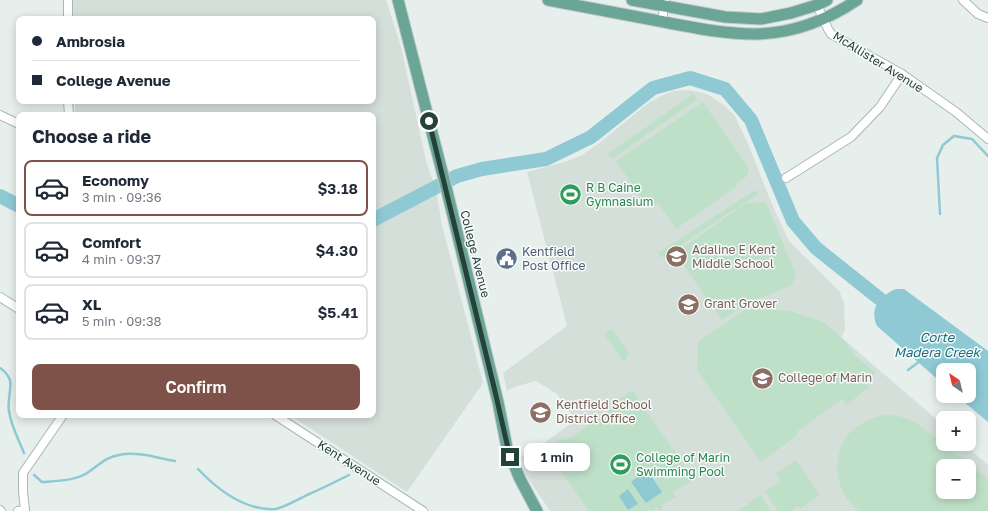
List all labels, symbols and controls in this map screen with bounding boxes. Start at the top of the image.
street label: McAllister Avenue [830,28,926,95]
text: Ambrosia [56,32,125,50]
text: College Avenue [56,71,171,89]
route start [420,112,438,130]
text: Choose a ride [32,125,151,147]
icon: car [34,170,70,206]
text: Economy [82,171,149,189]
text: $3.18 [317,179,358,197]
place label: R B Caine Gymnasium [586,180,653,209]
sports icon: R B Caine Gymnasium [557,182,583,208]
text: 3 min · 09:36 [82,189,162,205]
street label: College Avenue [457,209,494,299]
icon: car [34,232,70,268]
text: Comfort [82,233,141,251]
text: $4.30 [315,241,358,259]
place label: Adaline E Kent Middle School [692,242,776,271]
place label: Kentfield Post Office [522,244,586,273]
school or university icon: Adaline E Kent Middle School [664,244,690,270]
public building icon: Kentfield Post Office [493,246,519,272]
text: 4 min · 09:37 [82,251,161,267]
school or university icon: Grant Grover [675,291,701,317]
icon: car [34,294,70,330]
text: XL [82,295,101,313]
place label: Grant Grover [704,296,777,311]
text: $5.41 [317,303,358,321]
text: 5 min · 09:38 [82,313,162,329]
water label: Corte Madera Creek [894,329,982,360]
north arrow [936,363,976,403]
map controls [936,363,976,499]
button: Confirm [32,364,360,410]
school or university icon: College of Marin [749,365,775,391]
place label: College of Marin [778,370,872,385]
place label: Kentfield School District Office [556,397,652,426]
school or university icon: Kentfield School District Office [527,399,553,425]
button: + [936,411,976,451]
street label: Kent Avenue [315,437,384,489]
callout: 1 min [524,443,590,471]
route end [501,448,519,466]
text: 1 min [541,449,573,465]
place label: College of Marin Swimming Pool [636,450,730,479]
sports icon: College of Marin Swimming Pool [607,452,633,478]
button: − [936,459,976,499]

